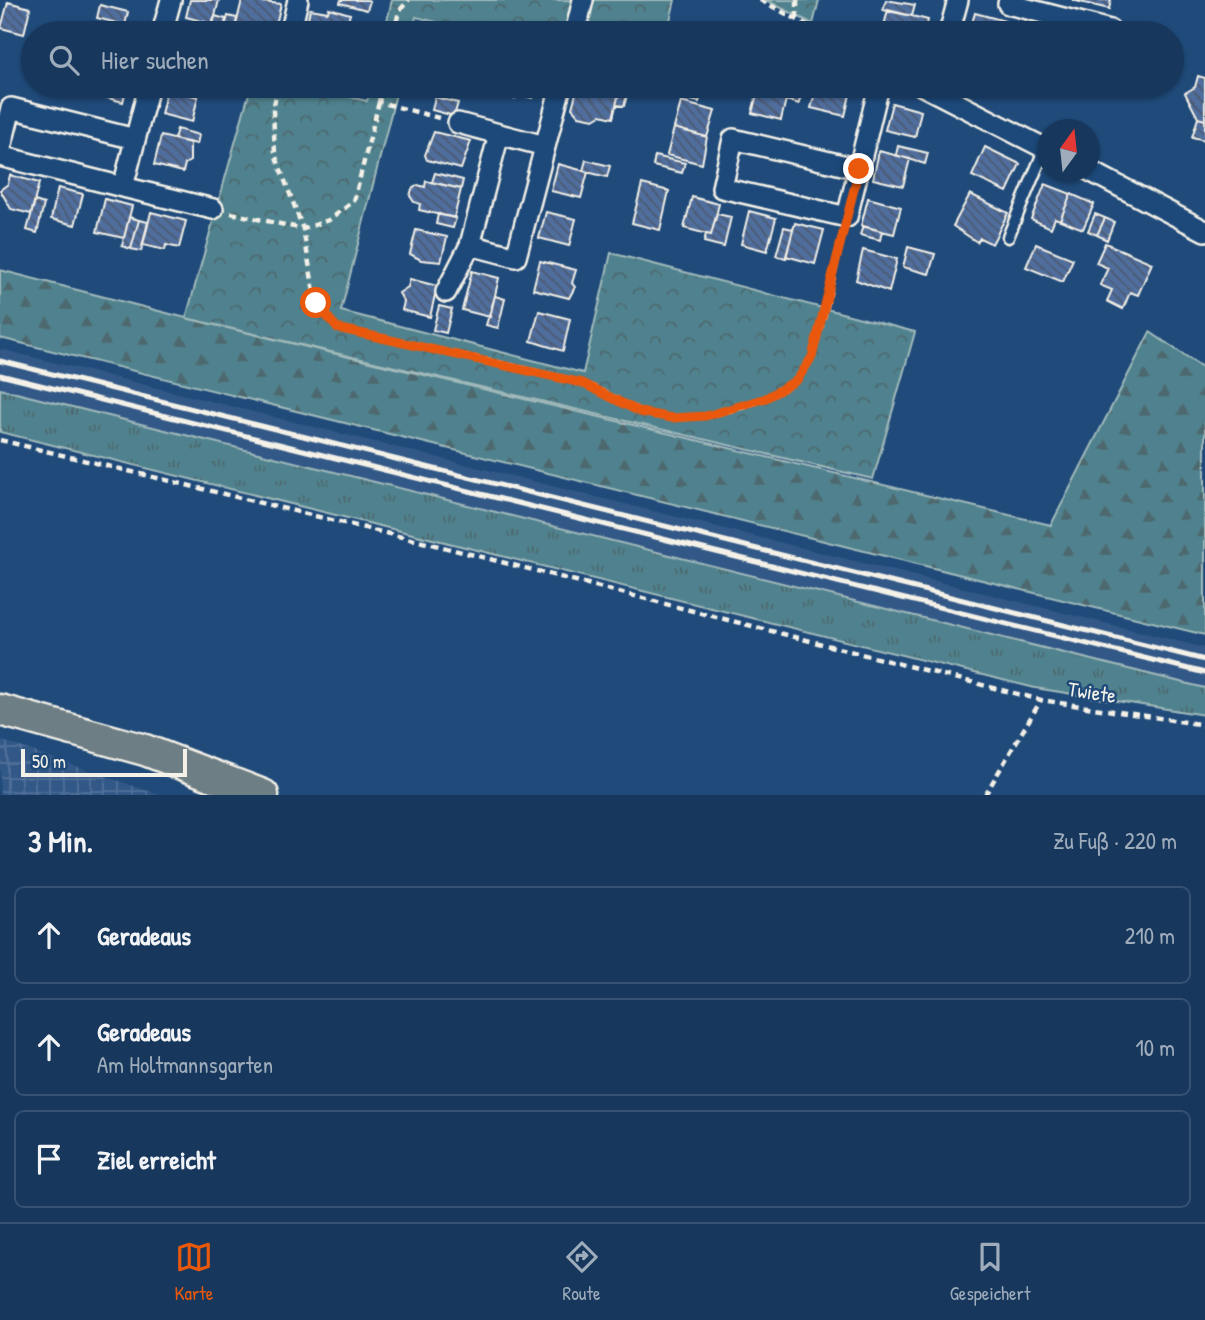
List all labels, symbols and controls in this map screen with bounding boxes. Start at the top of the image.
search box [21,21,1184,98]
icon: search [45,41,83,79]
text: Hier suchen [101,42,209,77]
north arrow [1037,119,1100,182]
route end [843,153,874,184]
route start [300,287,331,318]
street label: Twiete [1066,674,1118,710]
scale bar [21,746,187,778]
text: 50 m [32,748,66,774]
text: 3 Min. [28,821,93,861]
text: Zu Fuß · 220 m [1053,825,1177,856]
icon: ahead [30,916,68,954]
text: Geradeaus [97,918,191,953]
text: 210 m [1125,920,1175,951]
text: Geradeaus [97,1014,191,1049]
icon: ahead [30,1028,68,1066]
text: 10 m [1135,1032,1175,1063]
text: Am Holtmannsgarten [97,1049,273,1080]
icon: arrive [30,1140,68,1178]
text: Ziel erreicht [97,1142,216,1177]
tab: Karte [175,1238,213,1306]
tab: Route [563,1238,601,1306]
tab: Gespeichert [950,1238,1030,1306]

